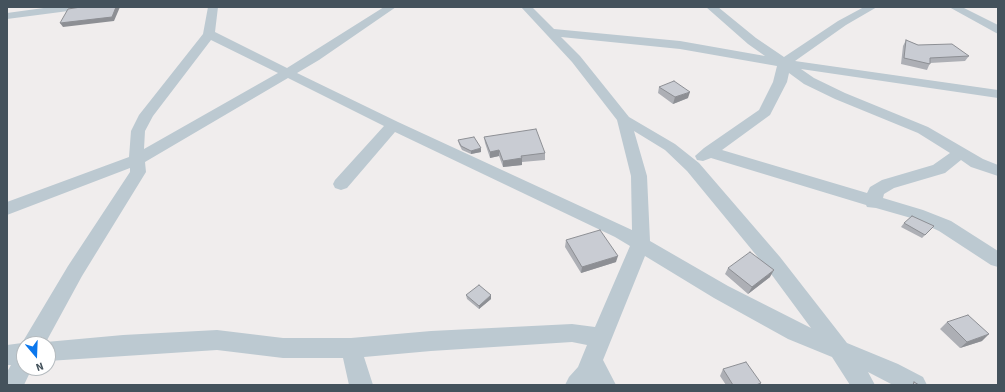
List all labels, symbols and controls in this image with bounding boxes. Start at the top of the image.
north arrow [16,336,56,376]
text: N [34,359,46,375]

